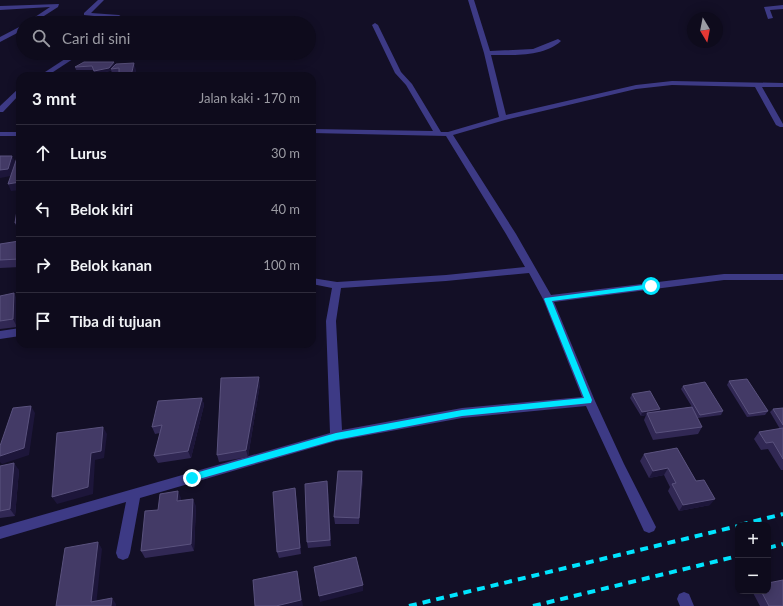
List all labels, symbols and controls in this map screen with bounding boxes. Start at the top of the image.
north arrow [687,12,723,48]
search box [16,16,316,60]
icon: search [30,27,52,49]
text: Cari di sini [62,29,130,47]
text: 3 mnt [32,88,76,109]
text: Jalan kaki · 170 m [199,90,300,106]
icon: ahead [32,142,54,164]
text: Lurus [70,144,107,162]
text: 30 m [271,145,300,161]
icon: left [32,198,54,220]
text: Belok kiri [70,200,133,218]
text: 40 m [271,201,300,217]
icon: right [32,254,54,276]
text: Belok kanan [70,256,152,274]
text: 100 m [263,257,300,273]
route start [642,277,660,295]
icon: arrive [32,310,54,332]
text: Tiba di tujuan [70,312,161,330]
route end [183,469,201,487]
map controls [735,522,771,594]
button: + [735,522,771,558]
button: − [735,558,771,594]

